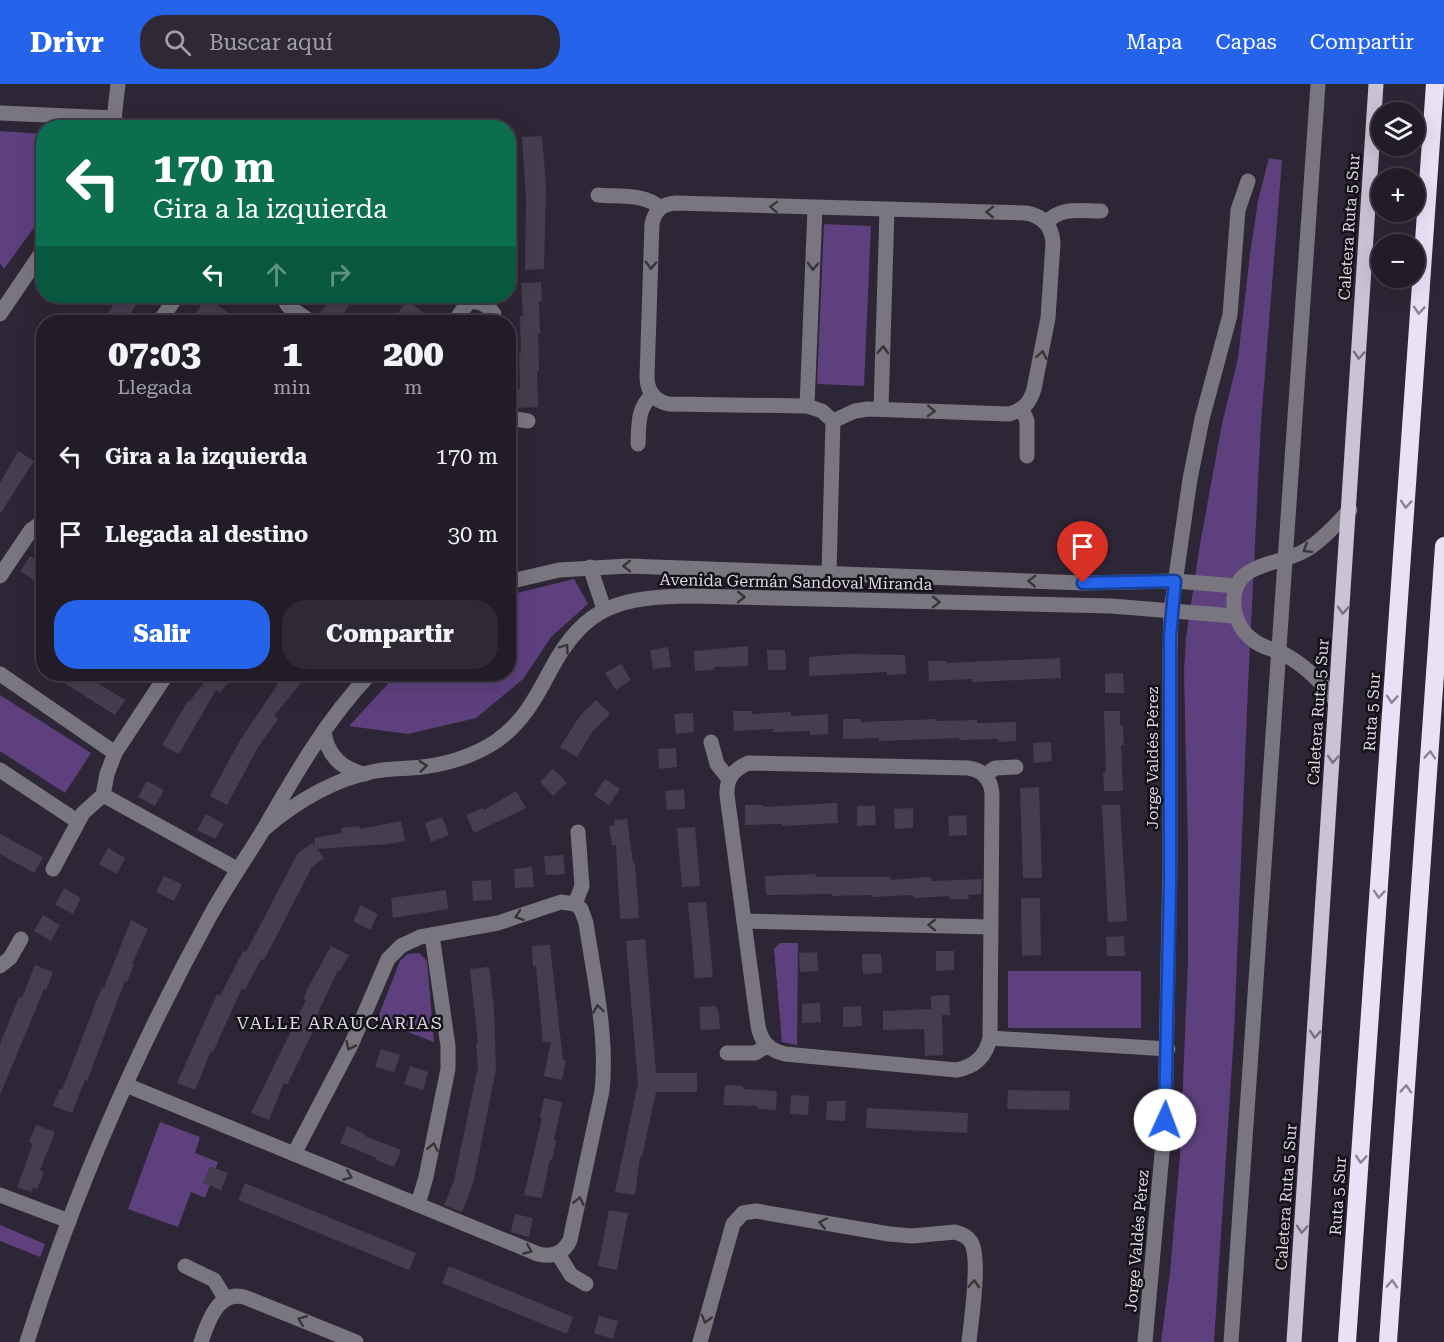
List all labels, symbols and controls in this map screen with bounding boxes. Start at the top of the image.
search box [140,15,560,69]
text: Drivr [30,26,104,59]
icon: search [161,26,194,59]
text: Buscar aquí [209,30,333,55]
text: Mapa [1126,30,1182,54]
text: Capas [1215,30,1277,54]
text: Compartir [1310,30,1414,54]
map controls [1371,102,1425,288]
button: layers [1371,102,1425,156]
text: 170 m [153,143,275,192]
icon: left [54,144,132,222]
street label: Caletera Ruta 5 Sur [1334,153,1364,301]
button: + [1371,168,1425,222]
text: Gira a la izquierda [153,193,388,225]
one-way arrow [770,200,779,213]
one-way arrow [986,206,995,219]
button: − [1371,234,1425,288]
icon: left [197,258,230,291]
icon: ahead [260,258,293,291]
icon: right [323,258,356,291]
one-way arrow [645,260,657,269]
one-way arrow [807,262,819,271]
one-way arrow [1413,305,1426,314]
text: 07:03 [108,333,201,375]
text: 1 [282,333,302,375]
text: 200 [383,333,444,375]
one-way arrow [877,346,889,355]
one-way arrow [1035,350,1048,360]
one-way arrow [1353,351,1366,360]
text: Llegada [117,375,192,399]
text: min [273,375,311,399]
text: m [404,375,423,399]
one-way arrow [927,405,936,417]
icon: left [54,440,87,473]
text: Gira a la izquierda [105,444,307,469]
text: 170 m [435,444,498,469]
one-way arrow [1399,500,1412,509]
icon: arrive [54,518,87,551]
pin [1057,521,1108,583]
text: Llegada al destino [105,522,308,547]
text: 30 m [448,522,498,547]
icon: arrive [1066,530,1099,563]
one-way arrow [1303,541,1313,553]
one-way arrow [623,560,632,572]
street label: Avenida Germán Sandoval Miranda [660,570,933,594]
one-way arrow [1028,574,1037,587]
one-way arrow [737,591,746,604]
one-way arrow [932,596,941,608]
button: Salir [54,600,270,669]
button: Compartir [282,600,498,669]
one-way arrow [1336,605,1349,614]
street label: Caletera Ruta 5 Sur [1303,638,1333,786]
one-way arrow [558,644,569,655]
street label: Ruta 5 Sur [1360,672,1384,752]
street label: Jorge Valdés Pérez [1143,686,1162,829]
one-way arrow [1386,695,1399,704]
one-way arrow [1423,751,1436,760]
one-way arrow [1326,755,1339,764]
one-way arrow [418,760,427,773]
one-way arrow [1373,889,1386,898]
one-way arrow [514,908,525,921]
one-way arrow [927,919,936,932]
one-way arrow [592,1005,605,1014]
district label: VALLE ARAUCARIAS [237,1012,443,1033]
one-way arrow [1308,1030,1321,1039]
one-way arrow [345,1040,357,1051]
one-way arrow [1399,1085,1412,1094]
position arrow [1133,1088,1197,1152]
street label: Caletera Ruta 5 Sur [1271,1123,1301,1271]
one-way arrow [425,1142,438,1152]
one-way arrow [1354,1155,1367,1164]
street label: Ruta 5 Sur [1326,1156,1350,1236]
one-way arrow [342,1168,353,1181]
street label: Jorge Valdés Pérez [1121,1169,1153,1313]
one-way arrow [571,1196,584,1206]
one-way arrow [818,1217,828,1230]
one-way arrow [1295,1224,1308,1233]
one-way arrow [522,1242,533,1254]
one-way arrow [967,1279,980,1288]
one-way arrow [1385,1279,1398,1288]
one-way arrow [701,1314,714,1324]
one-way arrow [297,1315,308,1327]

